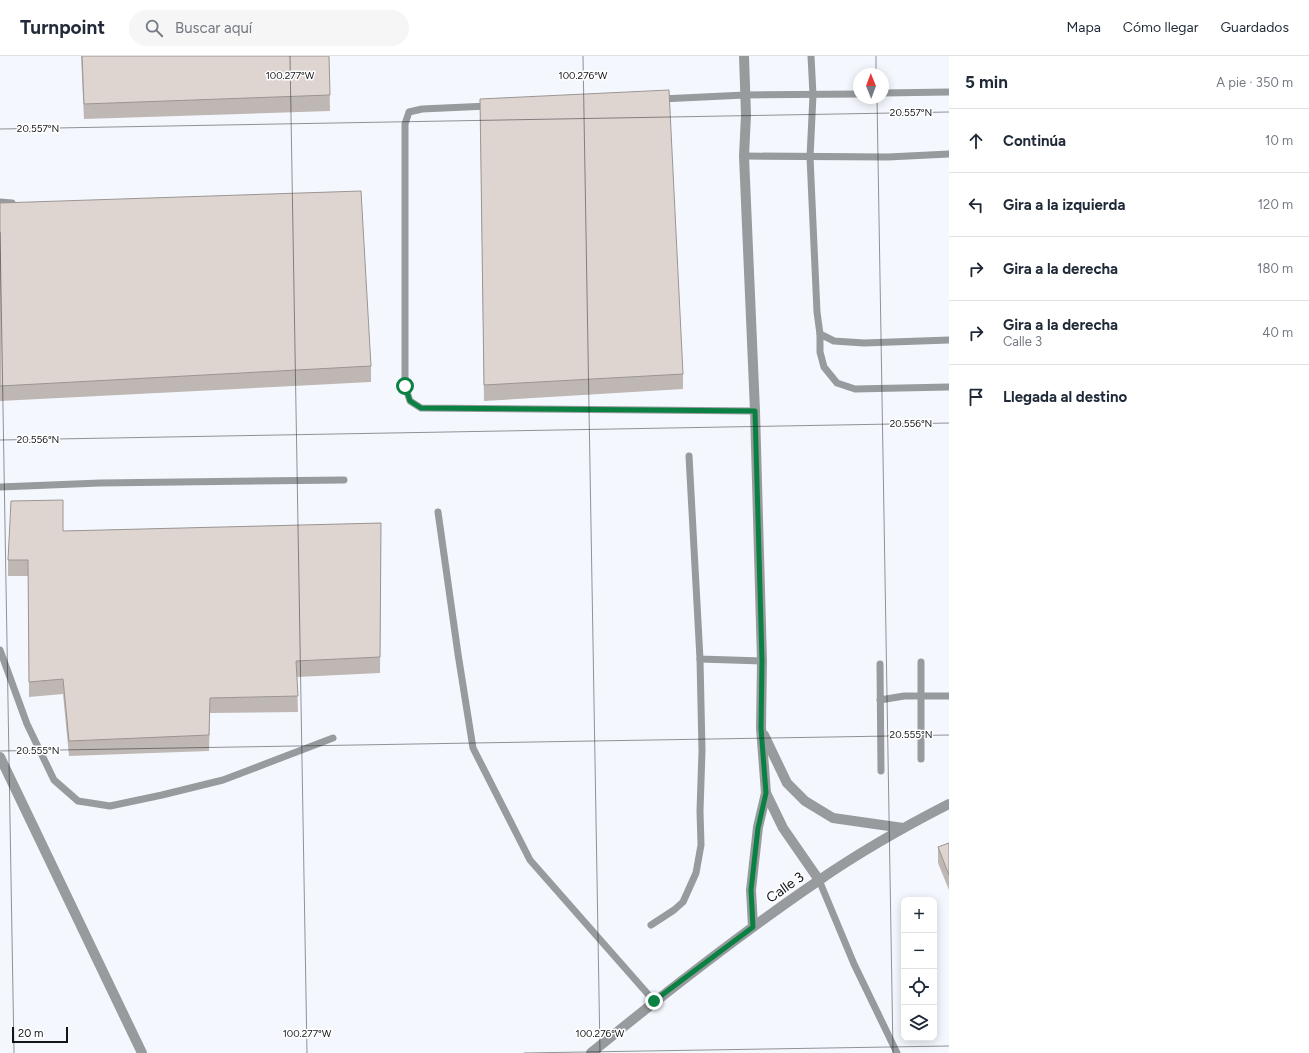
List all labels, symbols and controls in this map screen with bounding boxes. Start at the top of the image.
search box [129,10,409,46]
text: Turnpoint [20,16,105,39]
icon: search [143,17,165,39]
text: Buscar aquí [175,19,252,37]
text: Mapa [1066,19,1101,36]
text: Cómo llegar [1123,19,1198,36]
text: Guardados [1220,19,1289,36]
north arrow [853,68,889,104]
text: 100.277°W [266,69,315,82]
text: 100.276°W [559,69,608,82]
text: 5 min [965,72,1008,92]
text: A pie · 350 m [1216,75,1293,90]
text: 20.557°N [890,106,932,119]
text: 20.557°N [17,122,59,135]
icon: ahead [965,130,987,152]
text: Continúa [1003,132,1066,150]
text: 10 m [1265,133,1293,148]
icon: left [965,194,987,216]
text: Gira a la izquierda [1003,196,1125,214]
text: 120 m [1258,197,1293,212]
icon: right [965,258,987,280]
text: Gira a la derecha [1003,260,1118,278]
text: 180 m [1257,261,1293,276]
text: Gira a la derecha [1003,316,1118,334]
icon: right [965,322,987,344]
text: 40 m [1262,325,1293,340]
text: Calle 3 [1003,334,1042,349]
route start [396,377,414,395]
icon: arrive [965,386,987,408]
text: Llegada al destino [1003,388,1127,406]
text: 20.556°N [890,417,932,430]
text: 20.556°N [17,433,59,446]
text: 20.555°N [890,728,932,741]
text: 20.555°N [17,744,59,757]
street label: Calle 3 [763,868,807,906]
map controls [901,897,937,1041]
button: + [901,897,937,933]
button: − [901,933,937,969]
button: locate [901,969,937,1005]
route end [645,992,663,1010]
button: layers [901,1005,937,1041]
scale bar [12,1025,68,1044]
text: 20 m [18,1027,43,1040]
text: 100.277°W [283,1027,332,1040]
text: 100.276°W [576,1027,625,1040]

